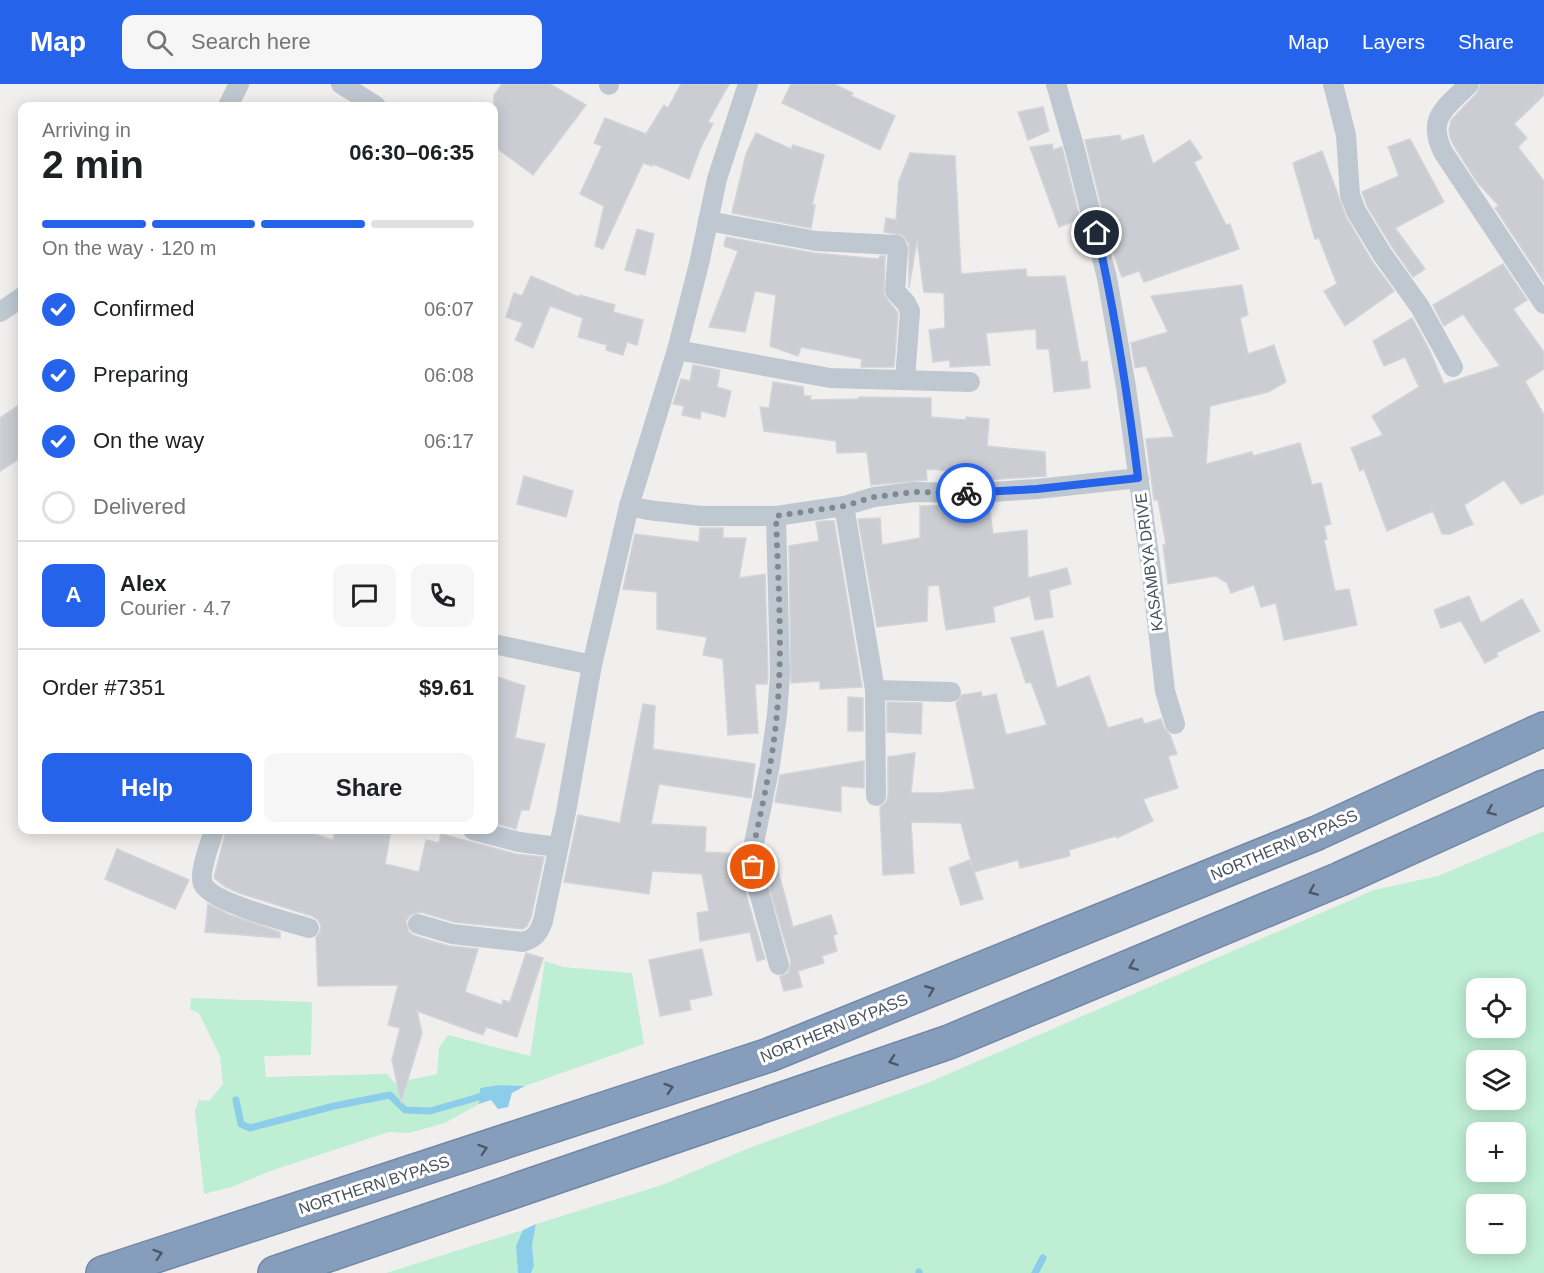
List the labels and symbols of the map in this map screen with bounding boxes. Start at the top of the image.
pin [1071,207,1122,258]
courier [936,463,996,523]
street label: KASAMBYA DRIVE [1132,492,1166,632]
one-way arrow [1486,804,1497,816]
street label: NORTHERN BYPASS [1208,806,1360,884]
pin [727,841,778,892]
one-way arrow [1308,884,1319,896]
one-way arrow [1128,959,1139,971]
one-way arrow [923,985,934,997]
street label: NORTHERN BYPASS [758,991,910,1065]
one-way arrow [888,1054,899,1067]
one-way arrow [663,1083,674,1096]
one-way arrow [478,1144,488,1156]
street label: NORTHERN BYPASS [296,1153,452,1217]
one-way arrow [152,1249,163,1262]

